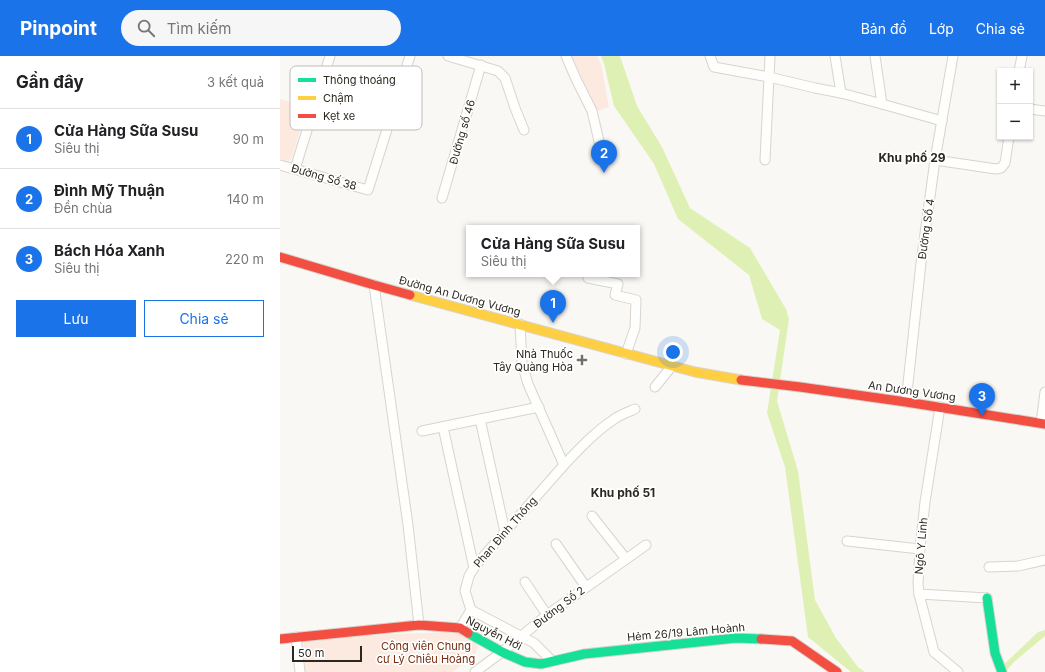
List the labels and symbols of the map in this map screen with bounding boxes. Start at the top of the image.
legend [290,66,422,130]
text: Thông thoáng [323,73,396,87]
text: Chậm [323,91,353,105]
street label: Đường số 46 [446,98,478,166]
text: Kẹt xe [323,109,355,123]
pin: 2 [591,140,617,173]
district label: Khu phố 29 [878,150,946,165]
street label: Đường Số 38 [290,161,359,193]
street label: Đường Số 4 [915,198,937,260]
street label: Đường An Dương Vương [398,273,522,319]
pin: 1 [540,290,566,323]
your location [663,342,683,362]
place label: Nhà Thuốc Tây Quàng Hòa [493,347,573,374]
marker: Nhà Thuốc Tây Quàng Hòa [576,354,588,366]
street label: An Dương Vương [867,378,957,404]
pin: 3 [969,383,995,416]
district label: Khu phố 51 [591,485,655,500]
street label: Phan Đình Thông [470,494,540,570]
street label: Ngô Y Linh [912,517,930,575]
street label: Đường Số 2 [531,583,587,631]
street label: Nguyễn Hới [464,612,525,653]
street label: Hẻm 26/19 Lâm Hoành [626,620,746,644]
park label: Công viên Chung cư Lý Chiêu Hoàng [377,639,475,666]
scale bar [292,644,362,663]

